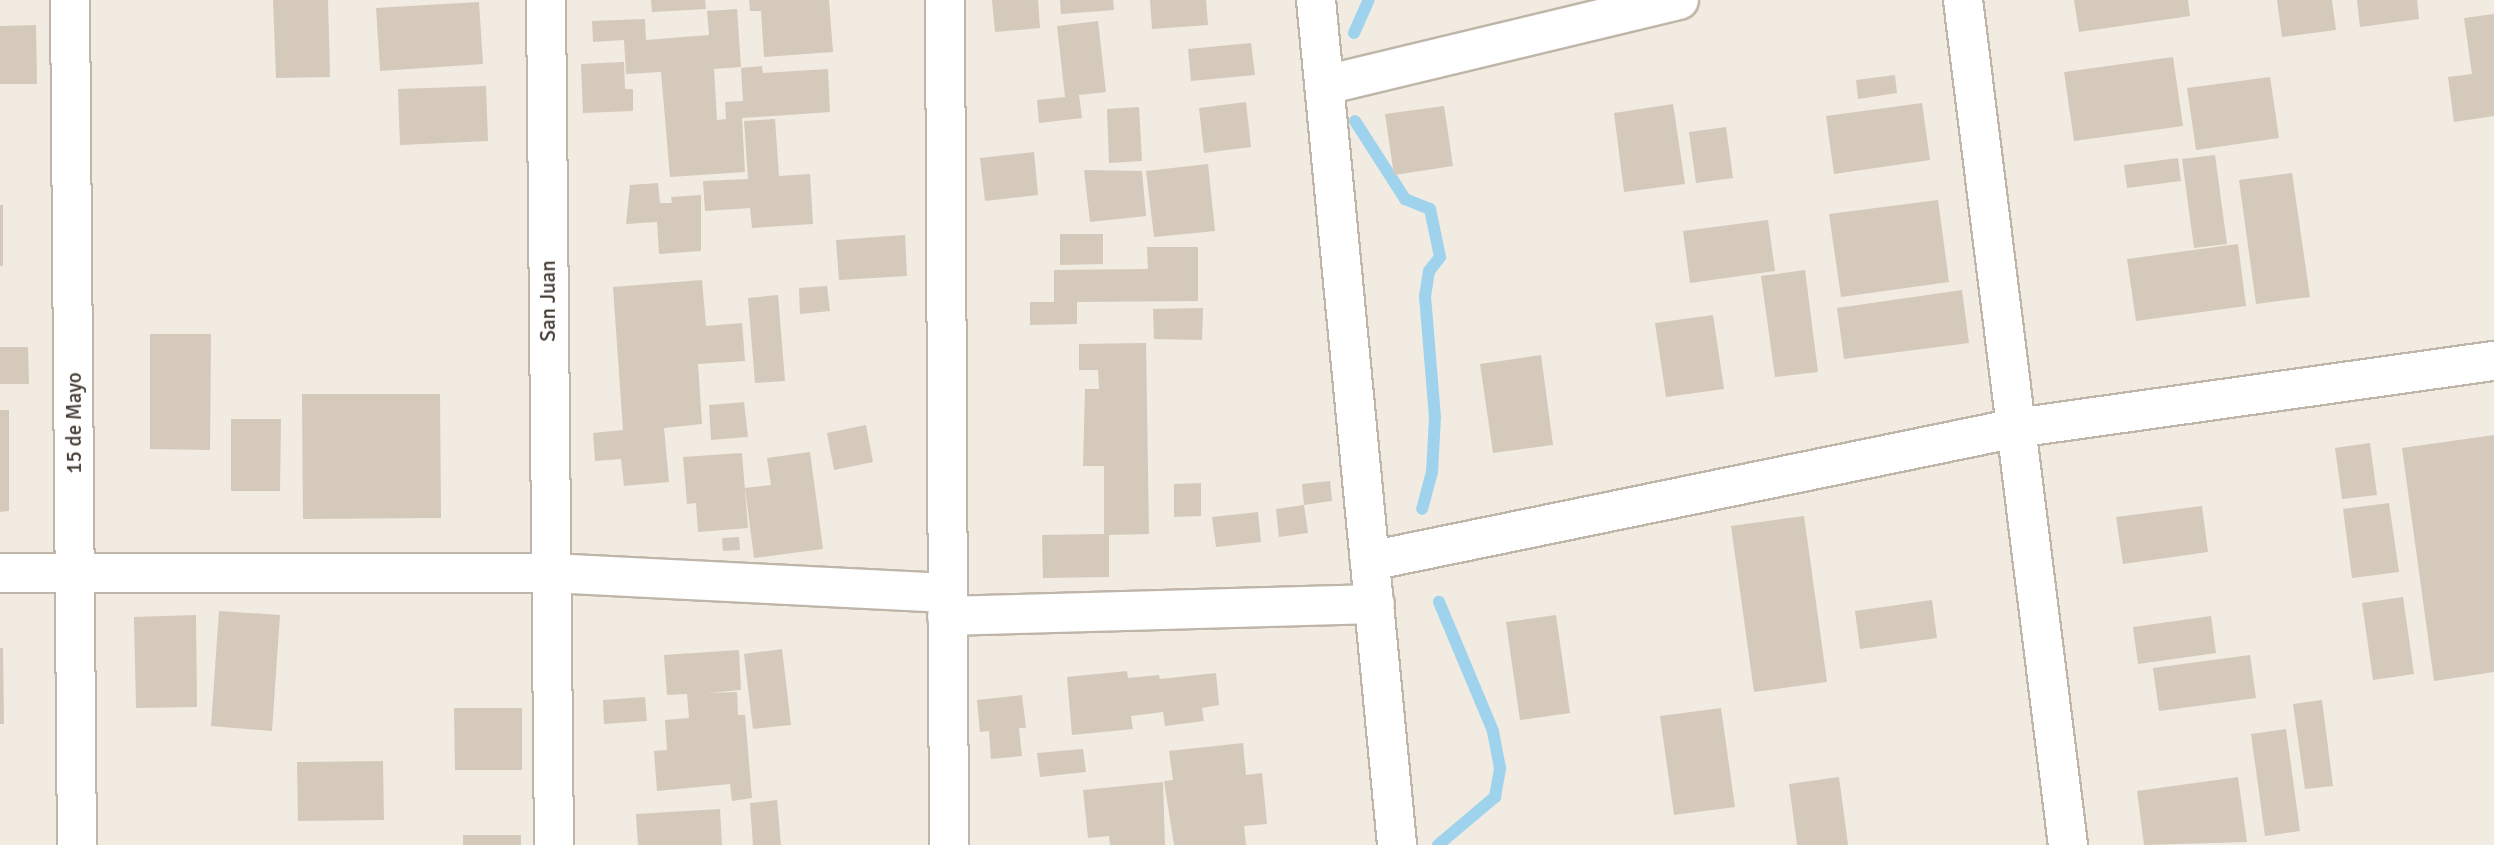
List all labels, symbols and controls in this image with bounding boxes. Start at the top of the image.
street label: San Juan [535,260,561,342]
street label: 15 de Mayo [61,372,87,474]

